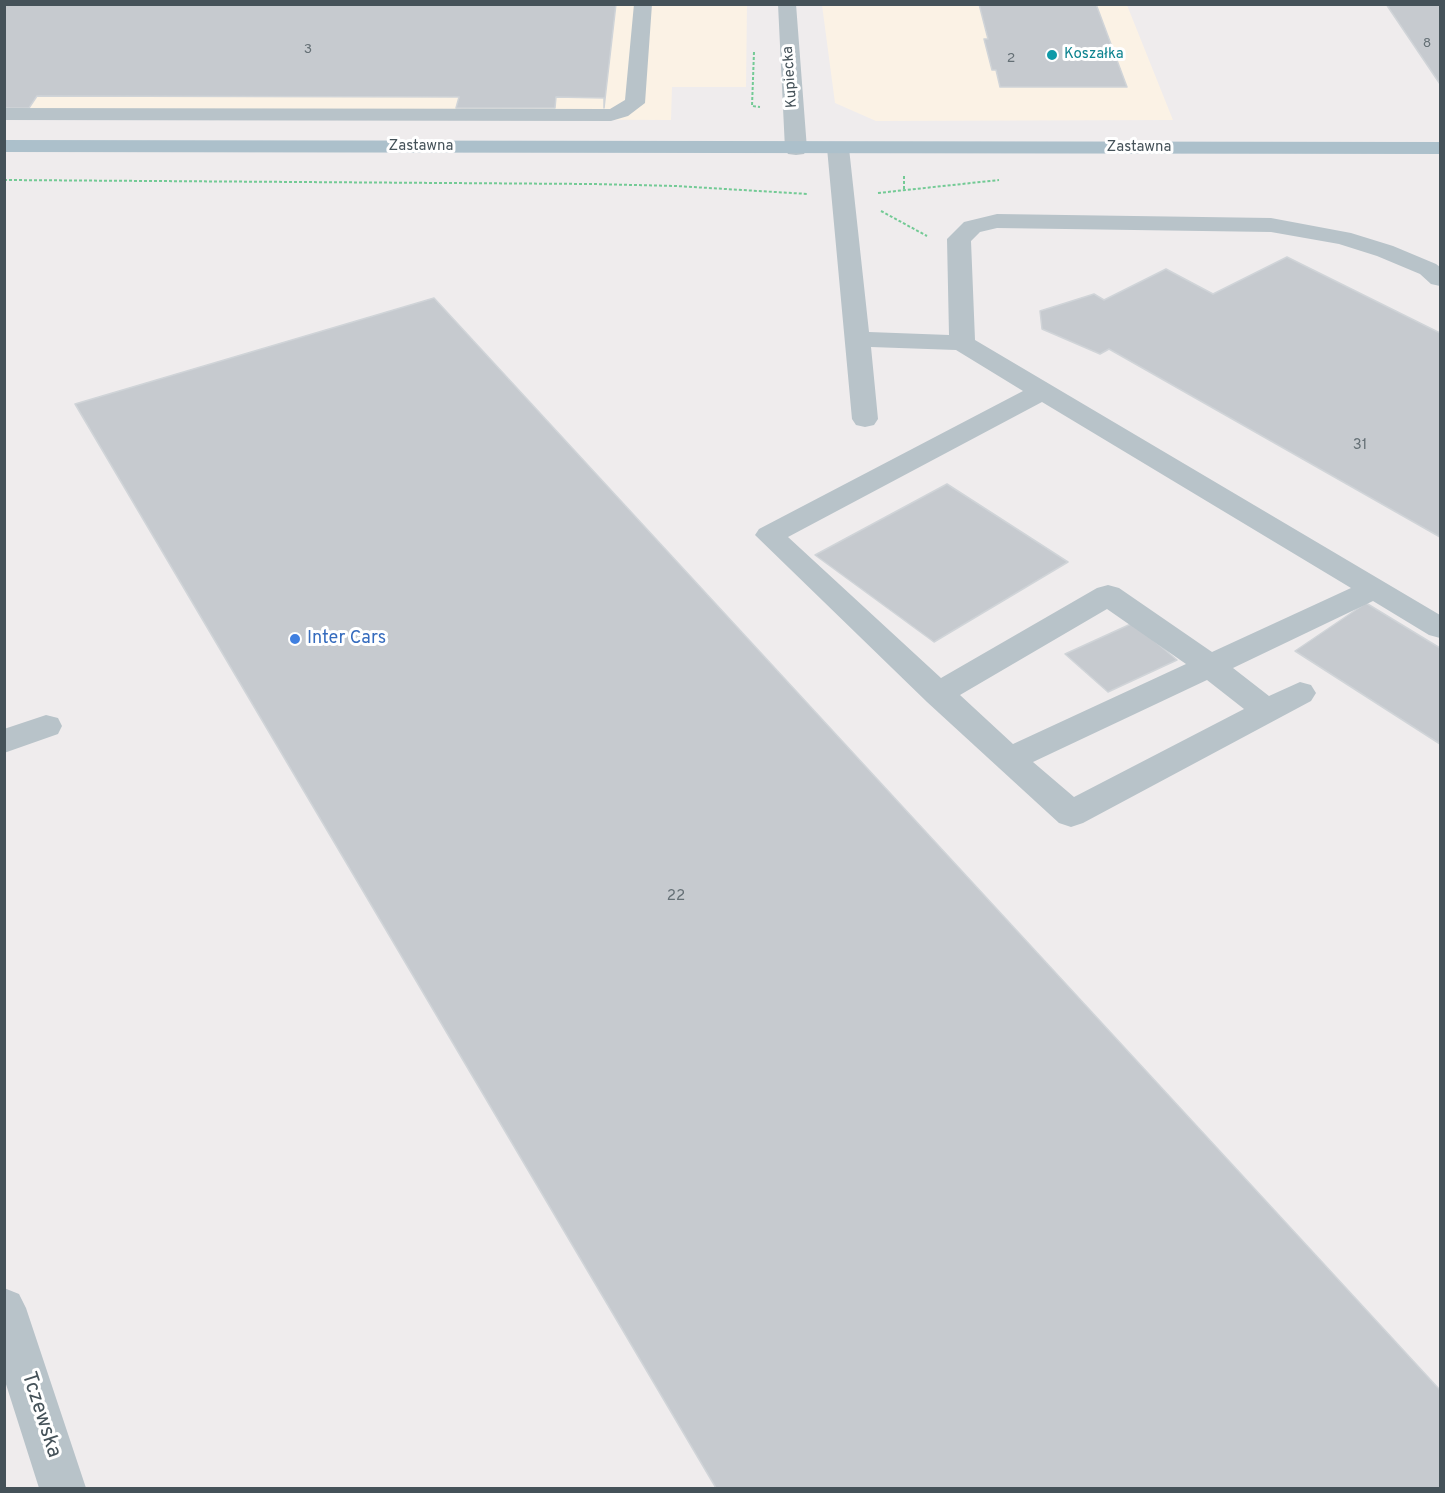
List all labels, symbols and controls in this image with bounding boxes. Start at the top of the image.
house number: 8 [1423,36,1431,52]
house number: 3 [304,42,312,58]
street label: Kupiecka [780,45,802,109]
place label: Koszałka [1064,46,1124,64]
marker: Koszałka [1045,48,1059,62]
house number: 2 [1007,51,1015,67]
street label: Zastawna [389,138,453,156]
street label: Zastawna [1107,139,1171,157]
house number: 31 [1353,437,1367,455]
place label: Inter Cars [307,628,386,650]
marker: Inter Cars [288,632,302,646]
house number: 22 [667,888,685,906]
street label: Tczewska [14,1369,66,1461]

